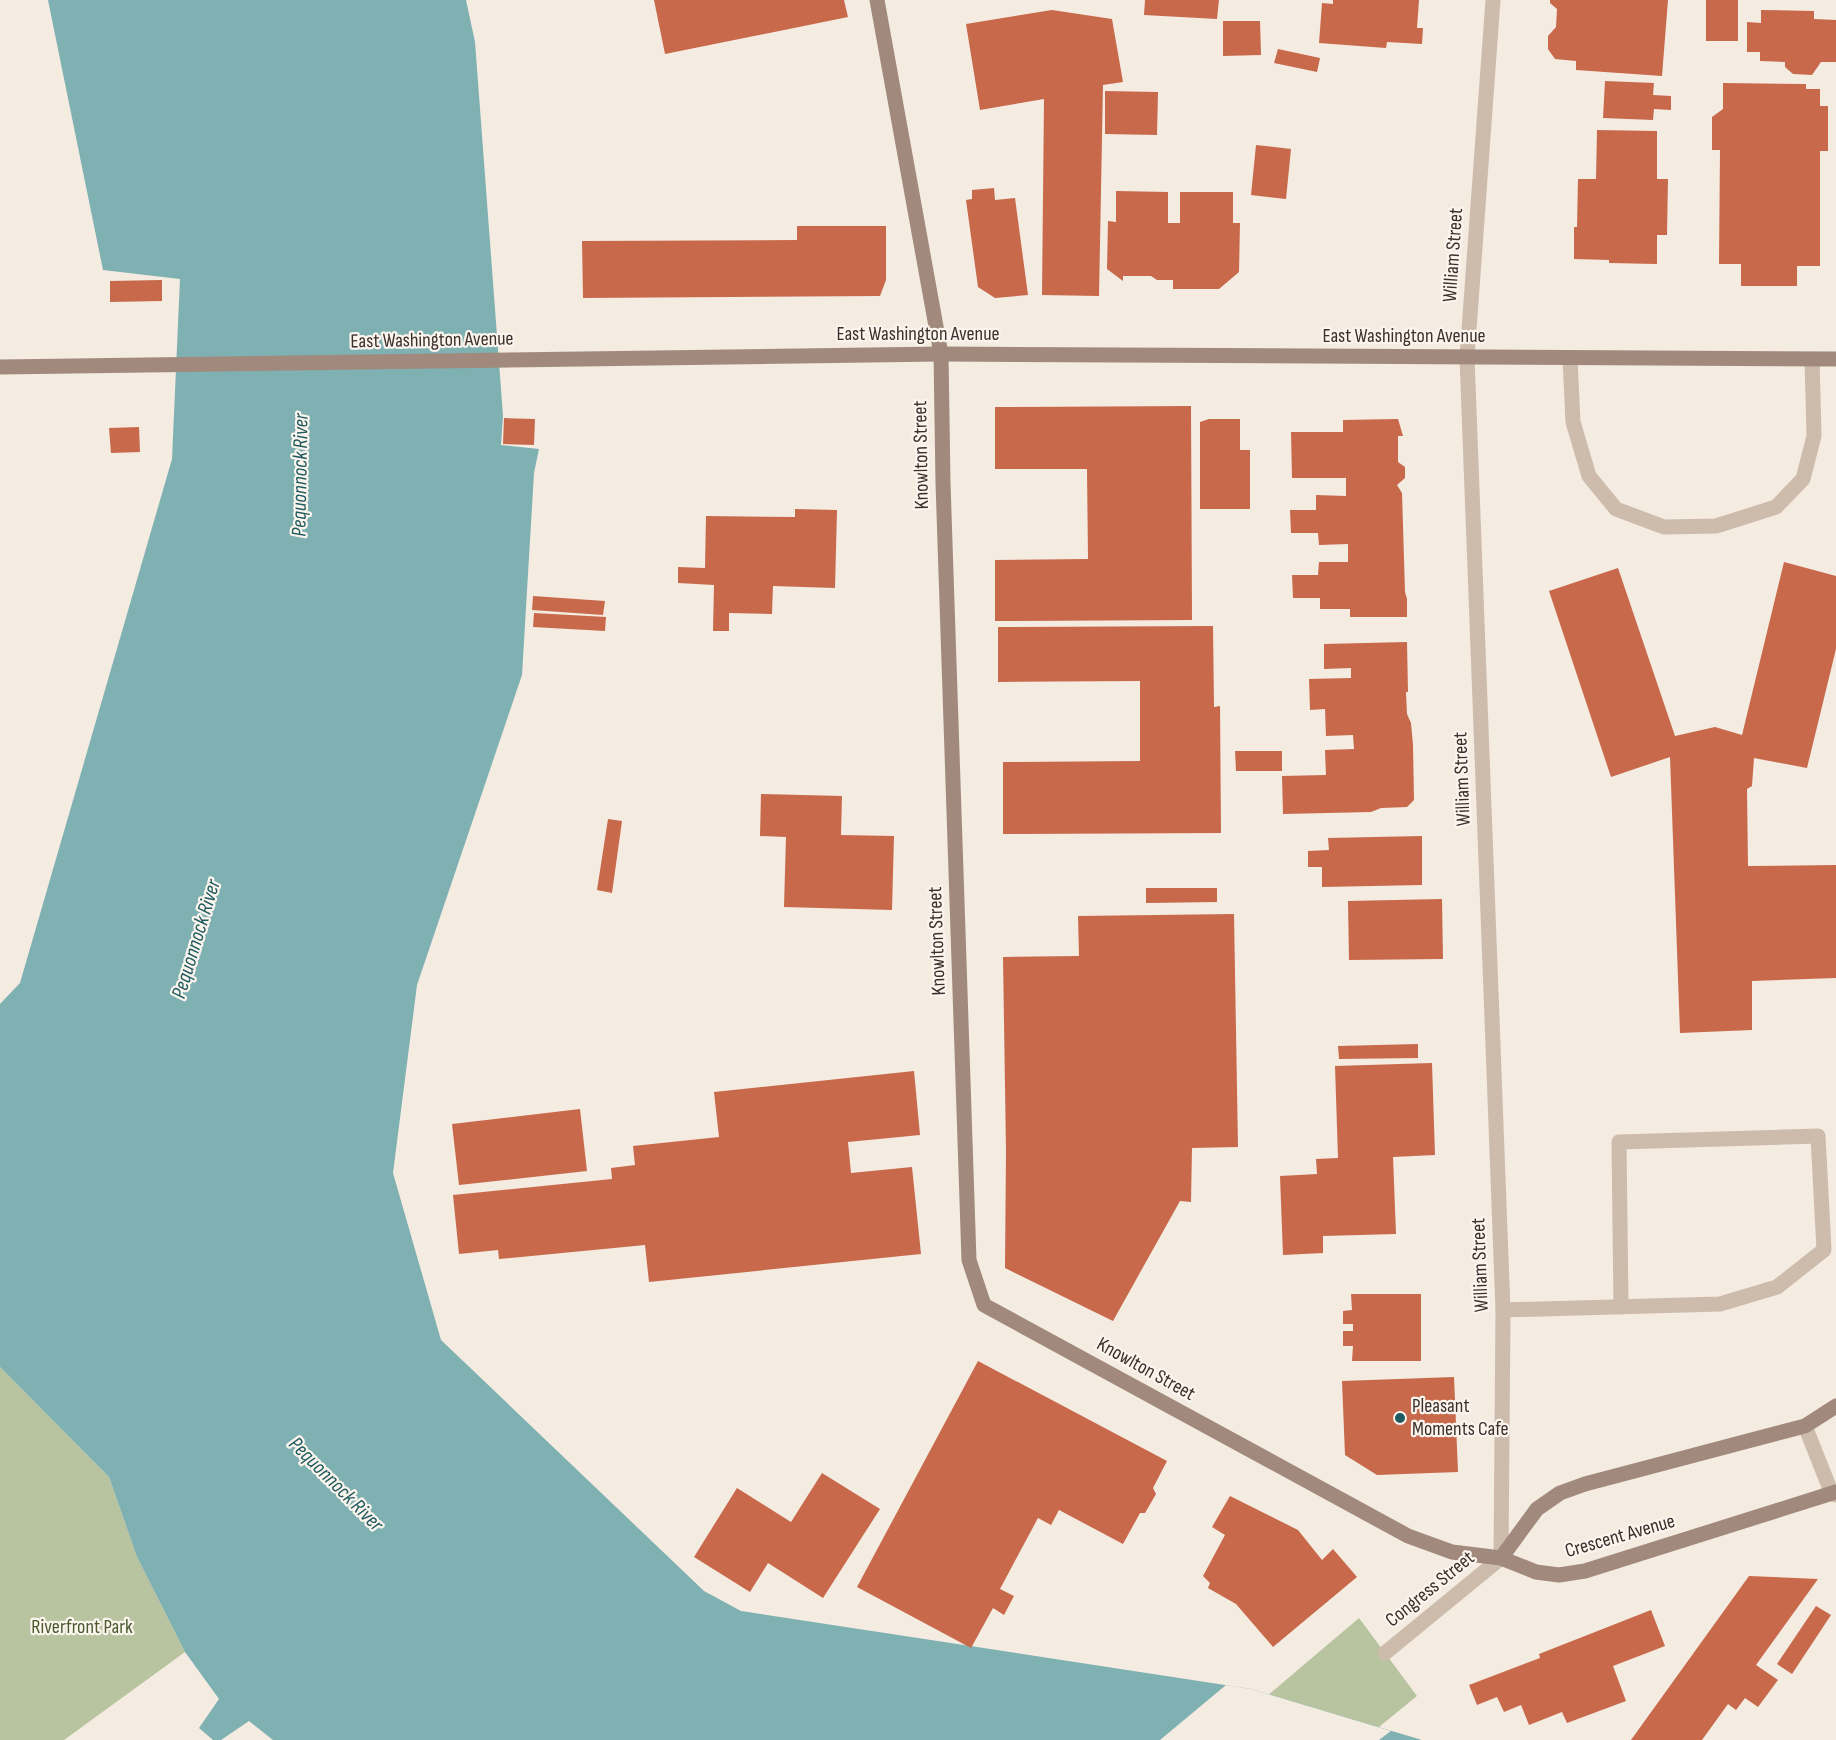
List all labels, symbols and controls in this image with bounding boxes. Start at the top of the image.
street label: William Street [1438,207,1468,303]
street label: East Washington Avenue [836,322,1000,346]
street label: East Washington Avenue [1322,324,1486,348]
street label: East Washington Avenue [350,327,514,353]
street label: Knowlton Street [908,400,934,510]
water label: Pequonnock River [286,412,314,537]
street label: William Street [1448,731,1476,827]
water label: Pequonnock River [166,875,226,1002]
street label: Knowlton Street [923,886,951,996]
street label: William Street [1466,1217,1494,1313]
street label: Knowlton Street [1093,1332,1199,1406]
place label: Pleasant Moments Cafe [1412,1394,1509,1441]
marker: Pleasant Moments Cafe [1393,1411,1407,1425]
water label: Pequonnock River [284,1432,389,1537]
street label: Crescent Avenue [1562,1509,1678,1563]
street label: Congress Street [1381,1546,1479,1632]
park label: Riverfront Park [31,1615,133,1639]

